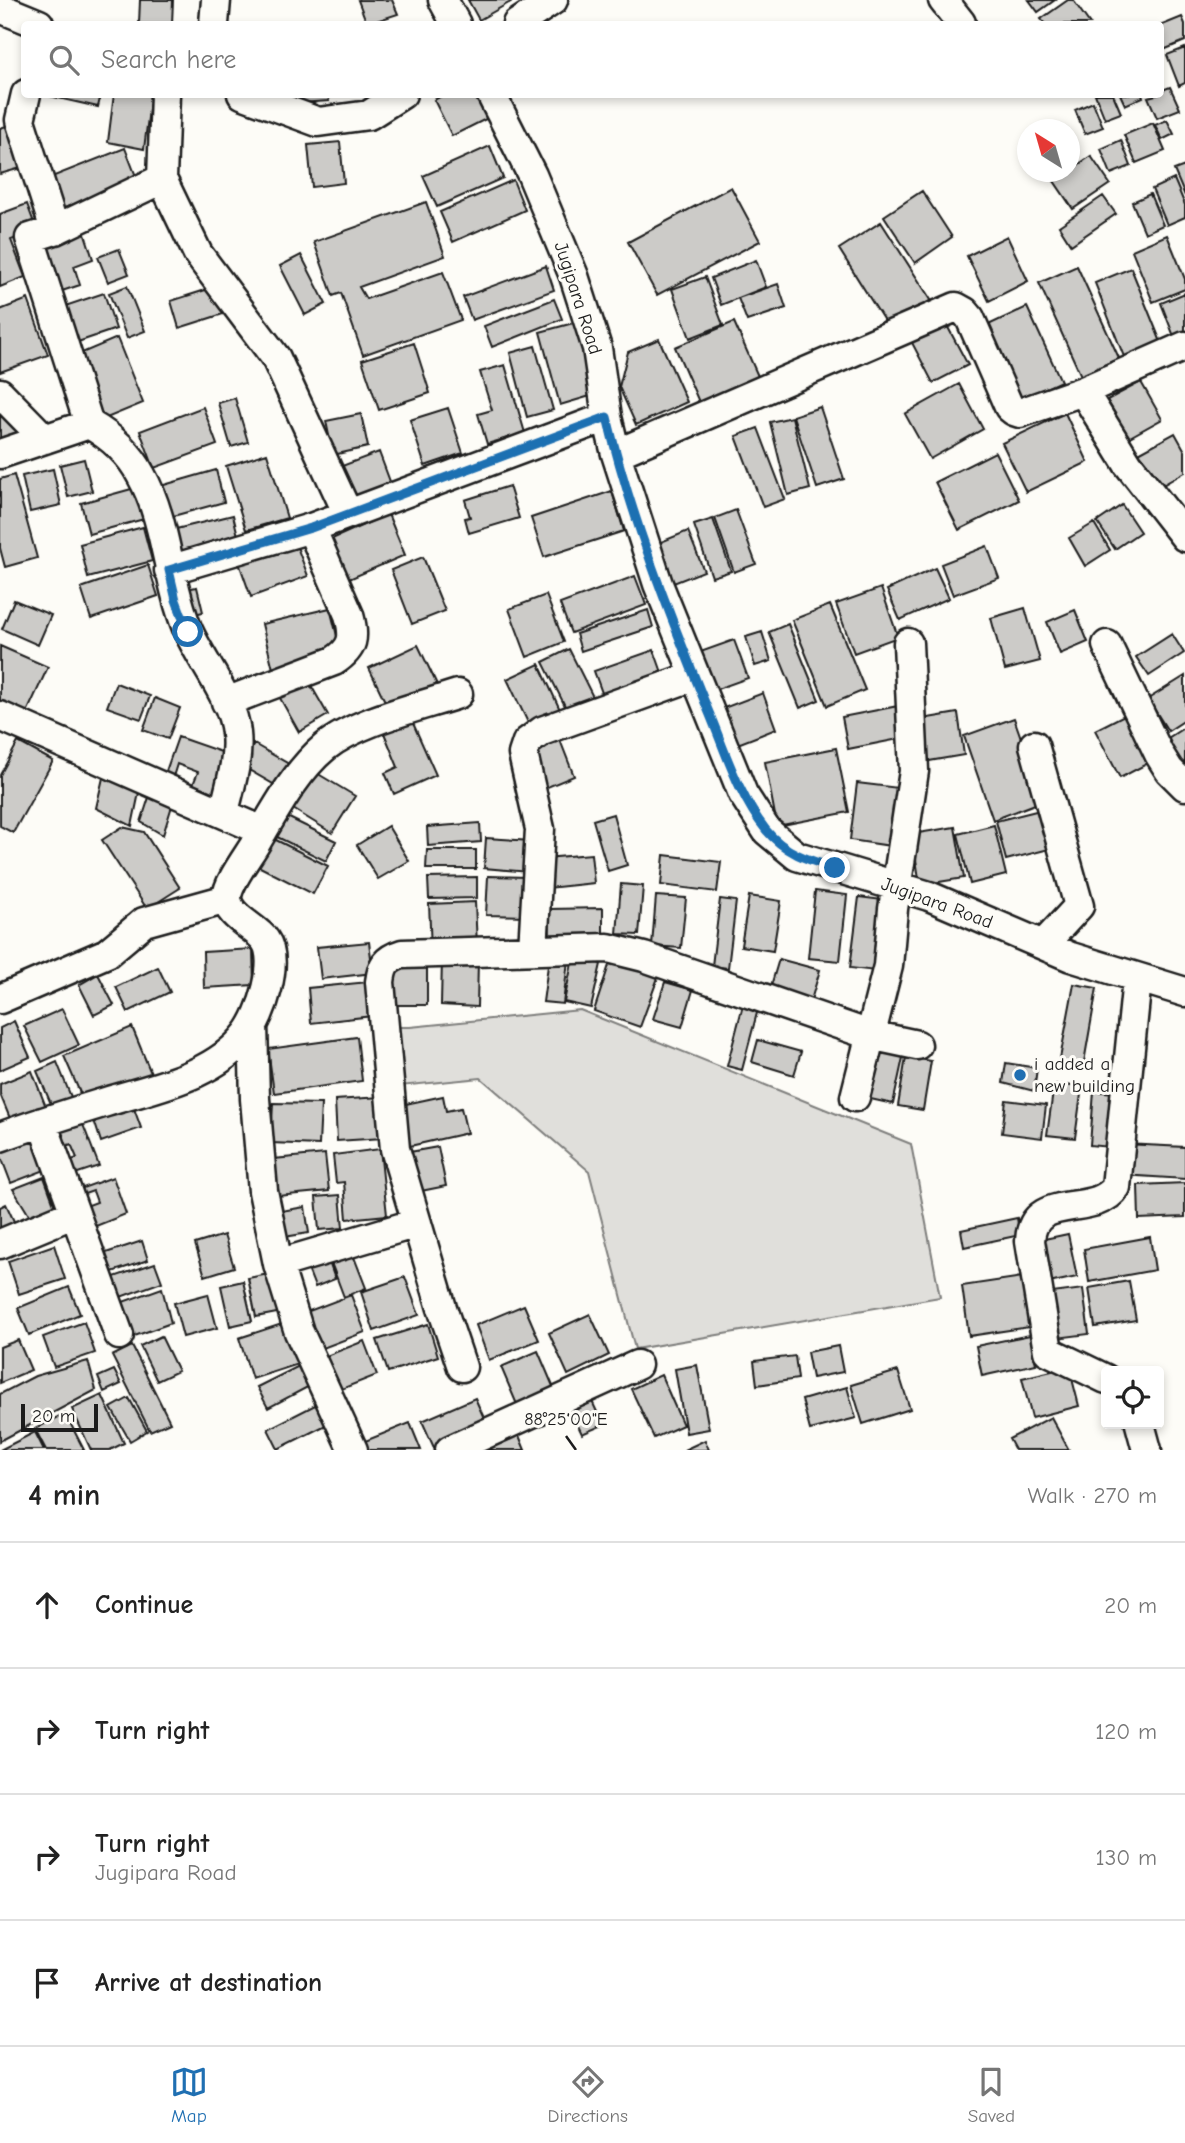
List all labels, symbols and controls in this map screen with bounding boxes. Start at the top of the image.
search box [21,21,1164,98]
icon: search [45,41,83,79]
text: Search here [101,45,236,75]
north arrow [1017,119,1080,182]
street label: Jugipara Road [549,239,607,357]
route start [172,616,203,647]
route end [819,852,850,883]
street label: Jugipara Road [878,873,996,933]
place label: i added a new building [1034,1053,1135,1097]
marker: i added a new building [1012,1067,1028,1083]
map controls [1101,1366,1164,1429]
button: locate [1101,1366,1164,1429]
scale bar [21,1401,98,1433]
text: 20 m [32,1405,76,1427]
text: 88°25'00"E [524,1409,608,1430]
text: 4 min [28,1478,100,1513]
text: Walk · 270 m [1028,1482,1157,1509]
icon: ahead [28,1586,66,1624]
text: Continue [95,1590,193,1620]
text: 20 m [1104,1592,1157,1619]
icon: right [28,1712,66,1750]
text: Turn right [95,1716,209,1746]
text: 120 m [1095,1718,1157,1745]
text: Turn right [95,1829,209,1859]
icon: right [28,1838,66,1876]
text: 130 m [1096,1844,1157,1871]
text: Jugipara Road [95,1859,237,1886]
icon: arrive [28,1964,66,2002]
text: Arrive at destination [95,1968,322,1998]
tab: Map [170,2063,208,2127]
tab: Directions [548,2063,628,2127]
tab: Saved [968,2063,1015,2127]

